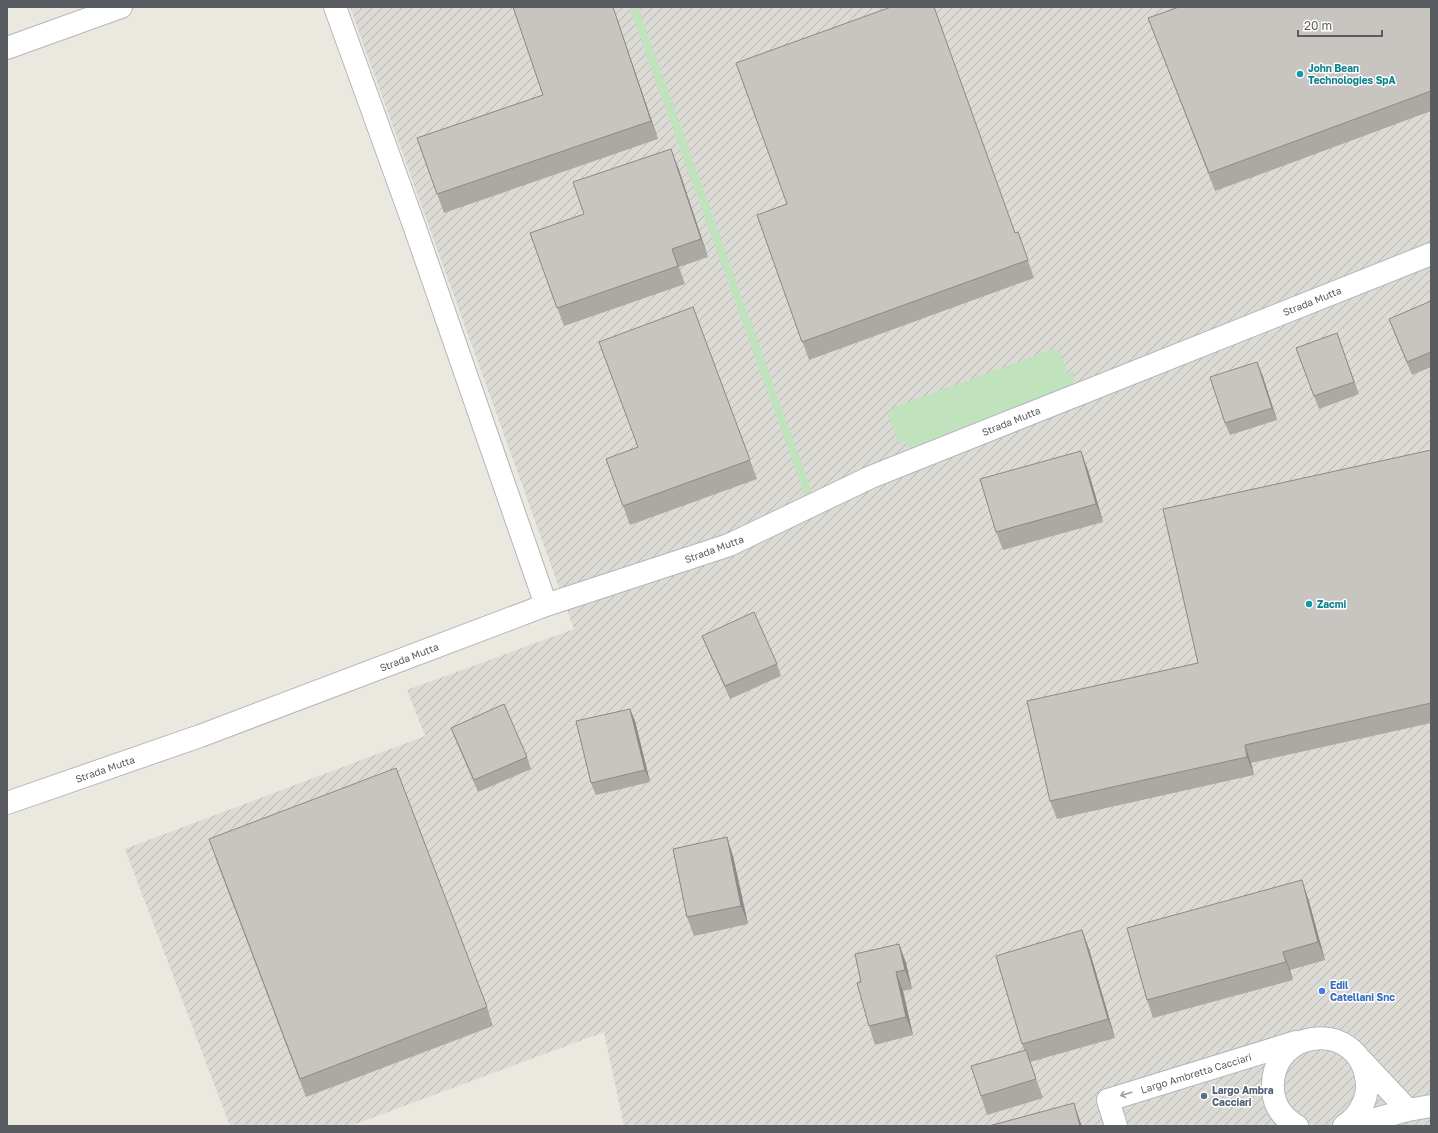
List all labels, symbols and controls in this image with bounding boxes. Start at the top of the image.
scale bar [1298,12,1382,38]
text: 20 m [1304,18,1332,33]
place label: John Bean Technologies SpA [1308,62,1396,86]
marker: John Bean Technologies SpA [1295,69,1305,79]
street label: Strada Mutta [1281,284,1343,318]
street label: Strada Mutta [980,404,1042,438]
street label: Strada Mutta [683,533,745,565]
place label: Zacmi [1317,598,1347,610]
marker: Zacmi [1304,599,1314,609]
street label: Strada Mutta [378,640,440,674]
street label: Strada Mutta [74,753,136,785]
place label: Edil Catellani Snc [1330,979,1395,1003]
marker: Edil Catellani Snc [1317,986,1327,996]
street label: Largo Ambretta Cacciari [1139,1050,1253,1096]
place label: Largo Ambra Cacciari [1212,1084,1274,1108]
one-way arrow [1119,1091,1132,1098]
marker: Largo Ambra Cacciari [1199,1091,1209,1101]

